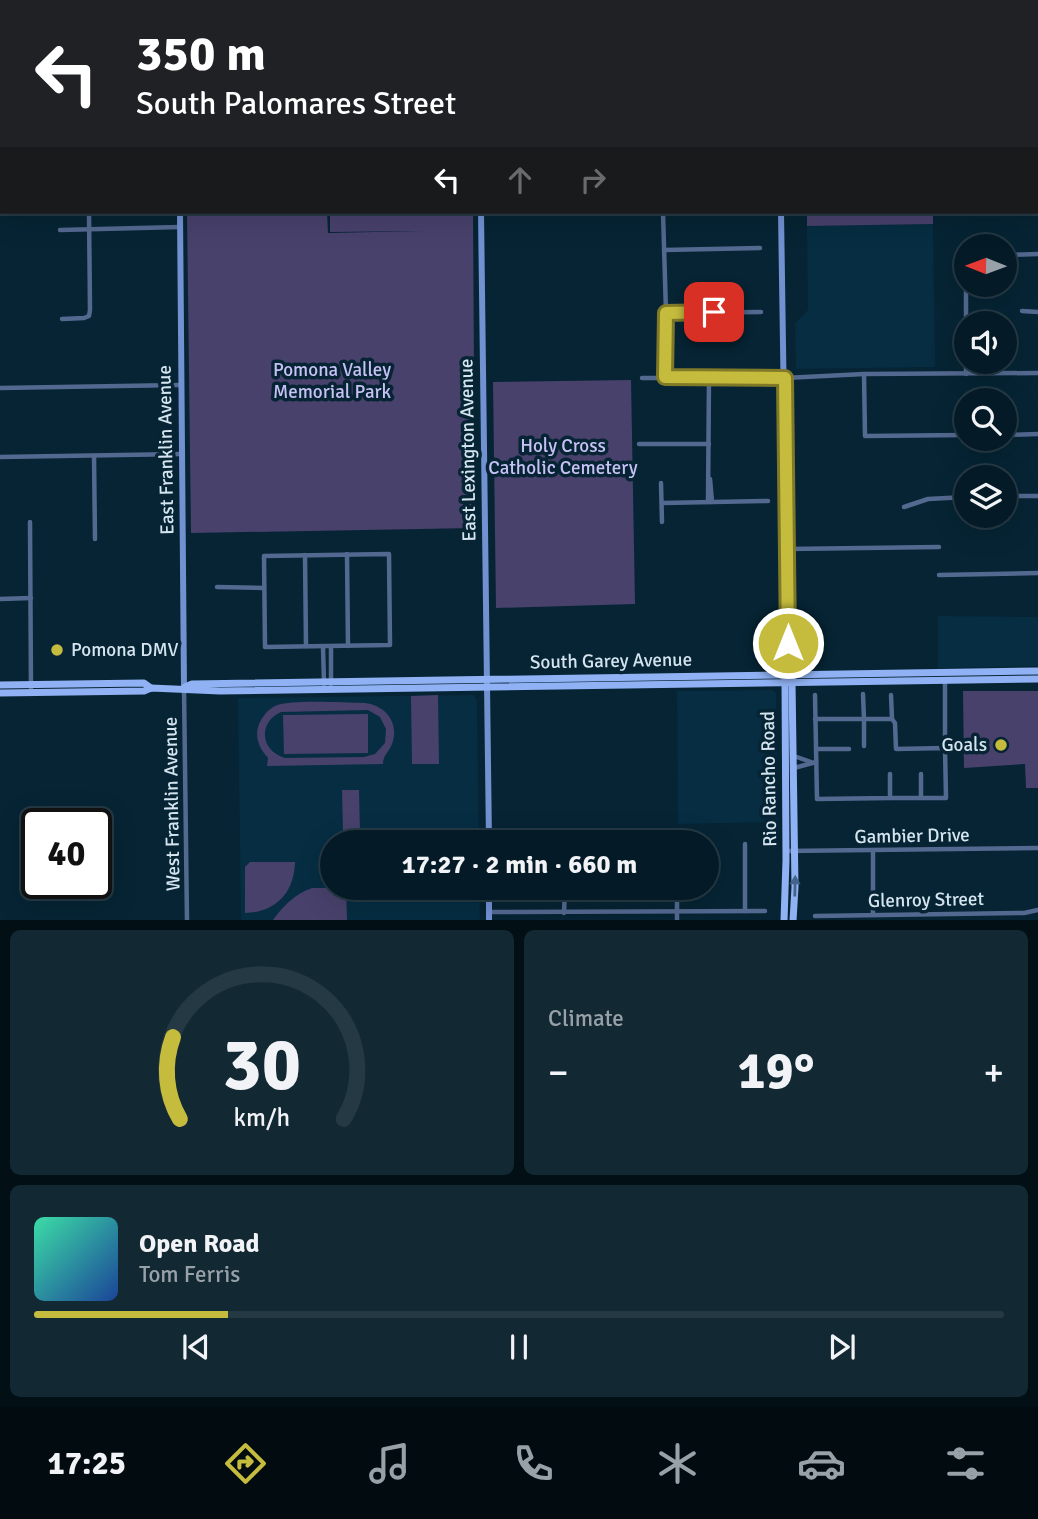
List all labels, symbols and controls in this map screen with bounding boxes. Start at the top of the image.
text: 350 m [136,24,266,84]
icon: left [21,28,112,119]
text: South Palomares Street [136,84,456,123]
icon: left [428,161,466,199]
icon: ahead [501,161,539,199]
icon: right [574,161,612,199]
north arrow [954,234,1017,298]
map controls [954,234,1017,528]
pin [684,282,744,342]
icon: arrive [695,293,733,331]
button: sound [954,311,1017,374]
park label: Pomona Valley Memorial Park [273,358,392,404]
street label: East Lexington Avenue [454,358,482,542]
street label: East Franklin Avenue [153,365,179,535]
button: search [954,388,1017,451]
park label: Holy Cross Catholic Cemetery [488,434,638,480]
button: layers [954,465,1017,528]
position arrow [751,606,825,680]
place label: Pomona DMV [71,638,179,662]
marker: Pomona DMV [49,642,65,658]
street label: South Garey Avenue [530,648,692,674]
street label: Rio Rancho Road [756,711,782,847]
street label: West Franklin Avenue [158,717,186,891]
place label: Goals [941,733,987,757]
marker: Goals [993,737,1009,753]
speed limit sign: 40 [21,808,112,899]
street label: Gambier Drive [854,823,970,849]
text: 17:27 · 2 min · 660 m [402,849,637,881]
one-way arrow [789,874,800,896]
street label: Glenroy Street [868,887,985,913]
text: Climate [548,1004,624,1033]
text: 30 [223,1021,301,1110]
text: 19° [738,1039,814,1103]
text: − [548,1049,569,1096]
text: + [983,1049,1004,1096]
text: km/h [234,1101,290,1132]
text: Open Road [139,1228,260,1260]
text: Tom Ferris [139,1260,240,1289]
icon: previous [177,1328,215,1366]
icon: pause [500,1328,538,1366]
icon: next [823,1328,861,1366]
icon: directions [221,1439,270,1488]
icon: music [365,1439,414,1488]
icon: phone [509,1439,558,1488]
icon: climate [653,1439,702,1488]
icon: car [797,1439,846,1488]
icon: filters [941,1439,990,1488]
text: 17:25 [48,1444,126,1483]

